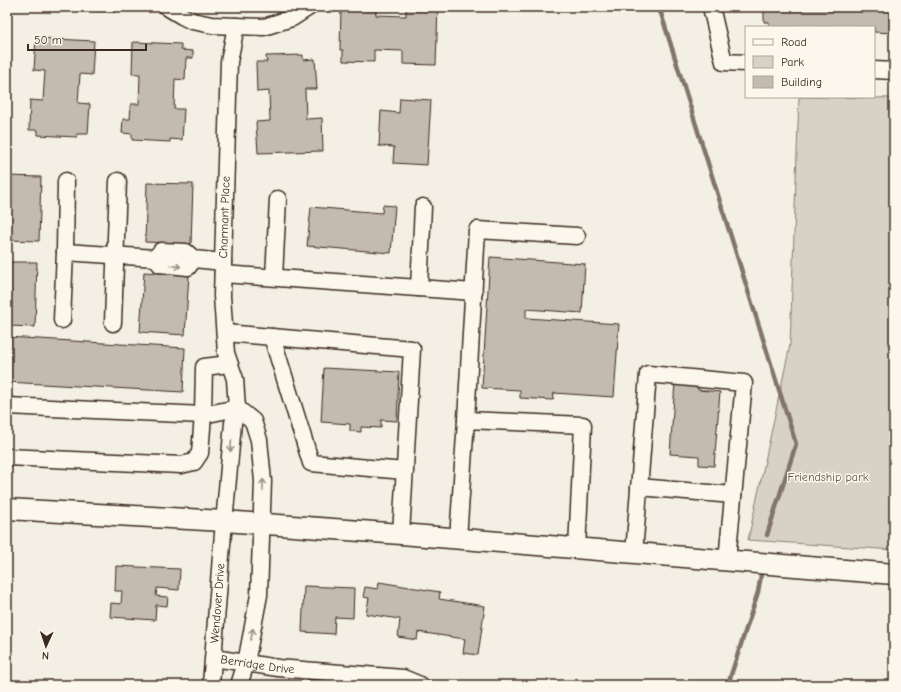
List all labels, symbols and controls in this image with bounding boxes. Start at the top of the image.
scale bar [28,26,146,52]
legend [745,26,875,98]
text: 50 m [34,33,62,47]
text: Road [781,35,807,49]
text: Park [781,55,804,69]
text: Building [781,75,822,89]
street label: Charmant Place [216,176,233,259]
one-way arrow [168,262,181,270]
one-way arrow [227,439,234,452]
park label: Friendship park [787,470,869,484]
one-way arrow [259,479,267,492]
street label: Wendover Drive [207,563,227,644]
north arrow [26,626,66,666]
one-way arrow [248,628,256,641]
text: N [42,649,49,662]
street label: Berridge Drive [220,652,295,676]

